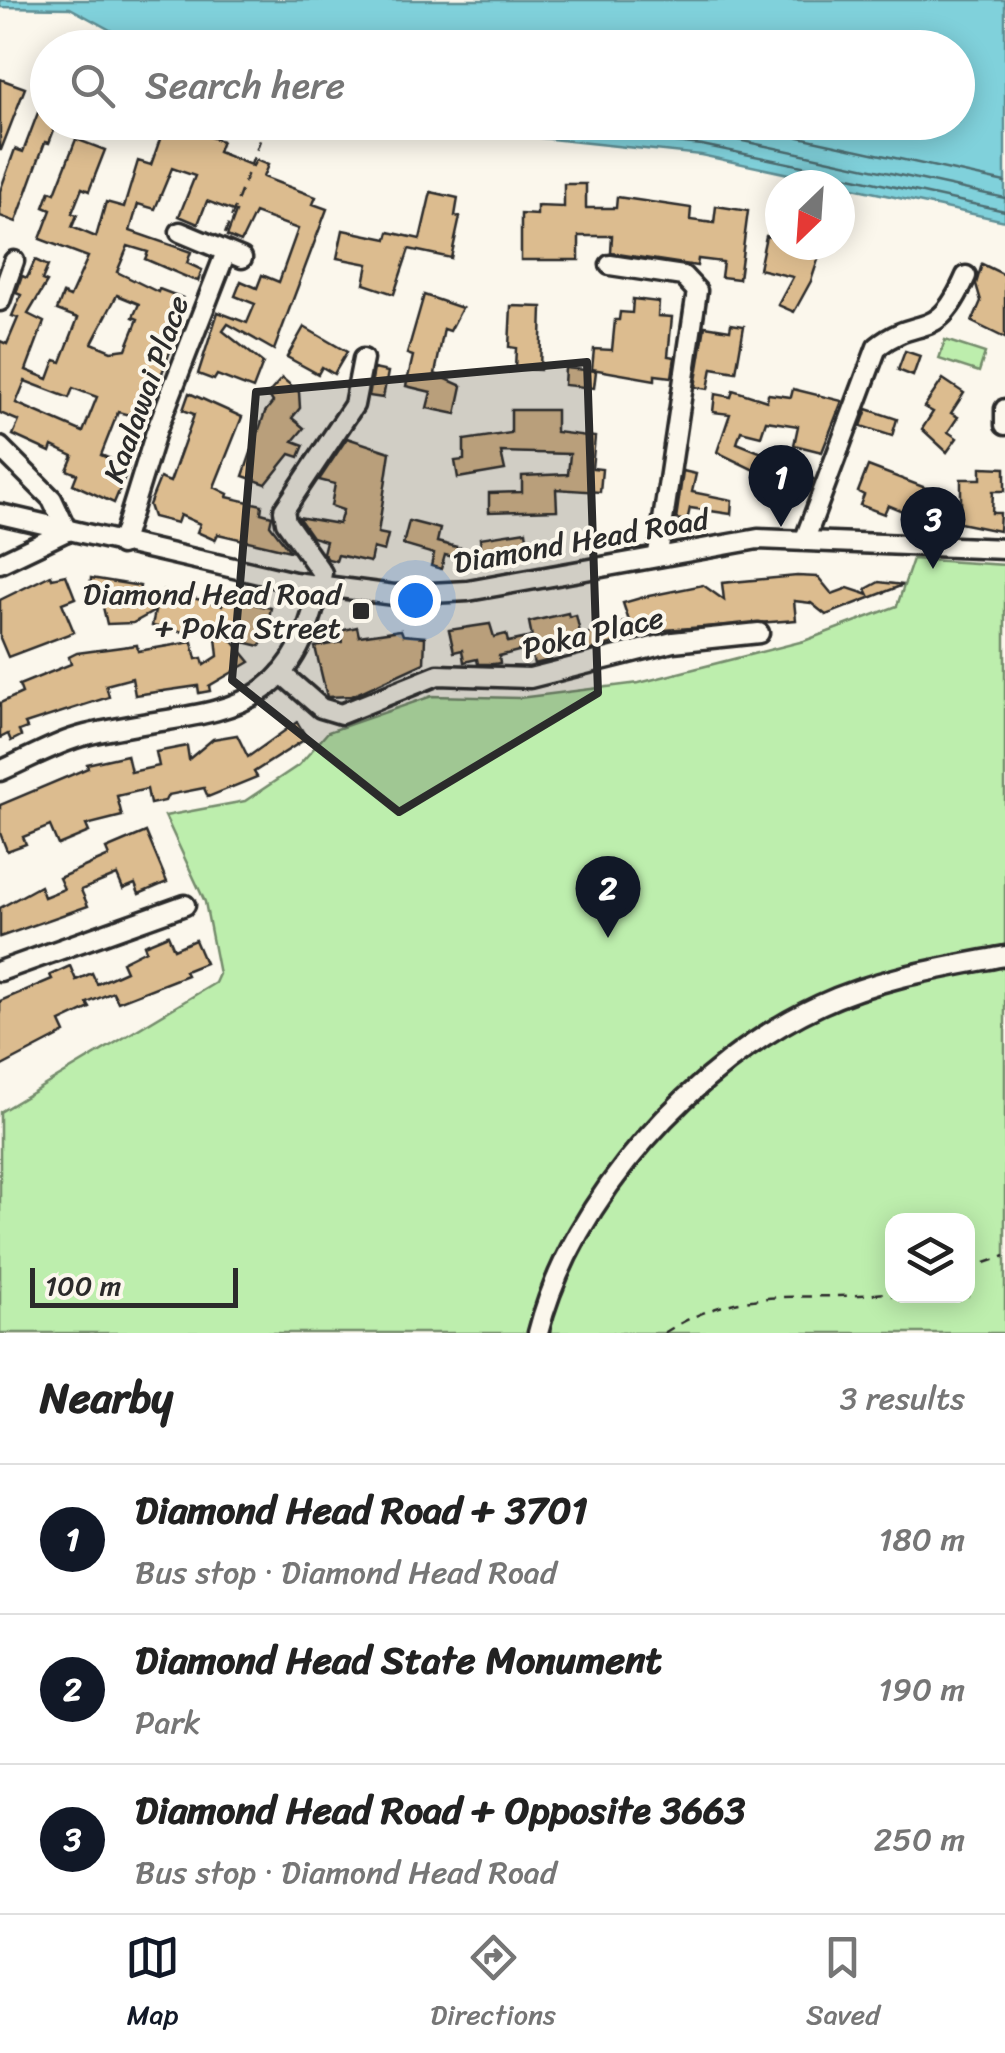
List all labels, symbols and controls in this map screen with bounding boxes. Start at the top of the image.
search box [30,30,975,140]
text: Search here [145,52,345,119]
icon: search [65,58,120,113]
north arrow [765,170,855,260]
street label: Kaalawai Place [87,288,205,490]
pin: 1 [748,444,814,527]
pin: 3 [900,486,966,569]
street label: Diamond Head Road [449,492,715,590]
place label: Diamond Head Road + Poka Street [83,567,343,655]
your location [390,575,441,626]
street label: Poka Place [517,591,669,675]
marker: Diamond Head Road + Poka Street [350,600,372,622]
pin: 2 [576,856,640,938]
map controls [885,1213,975,1303]
button: layers [885,1213,975,1303]
text: 100 m [45,1261,121,1310]
scale bar [30,1263,238,1308]
text: Nearby [40,1361,173,1435]
text: 3 results [840,1370,965,1427]
text: Diamond Head Road + 3701 [135,1477,588,1544]
text: 1 [66,1511,79,1568]
text: 180 m [879,1511,965,1568]
text: Bus stop · Diamond Head Road [135,1544,557,1601]
text: Diamond Head State Monument [135,1627,662,1694]
text: 2 [63,1661,82,1718]
text: 190 m [879,1661,965,1718]
text: Park [135,1694,201,1751]
text: Diamond Head Road + Opposite 3663 [135,1777,745,1844]
text: 3 [64,1811,81,1868]
text: 250 m [874,1811,965,1868]
text: Bus stop · Diamond Head Road [135,1844,557,1901]
tab: Map [125,1930,180,2039]
tab: Directions [430,1930,556,2039]
tab: Saved [806,1930,880,2039]

